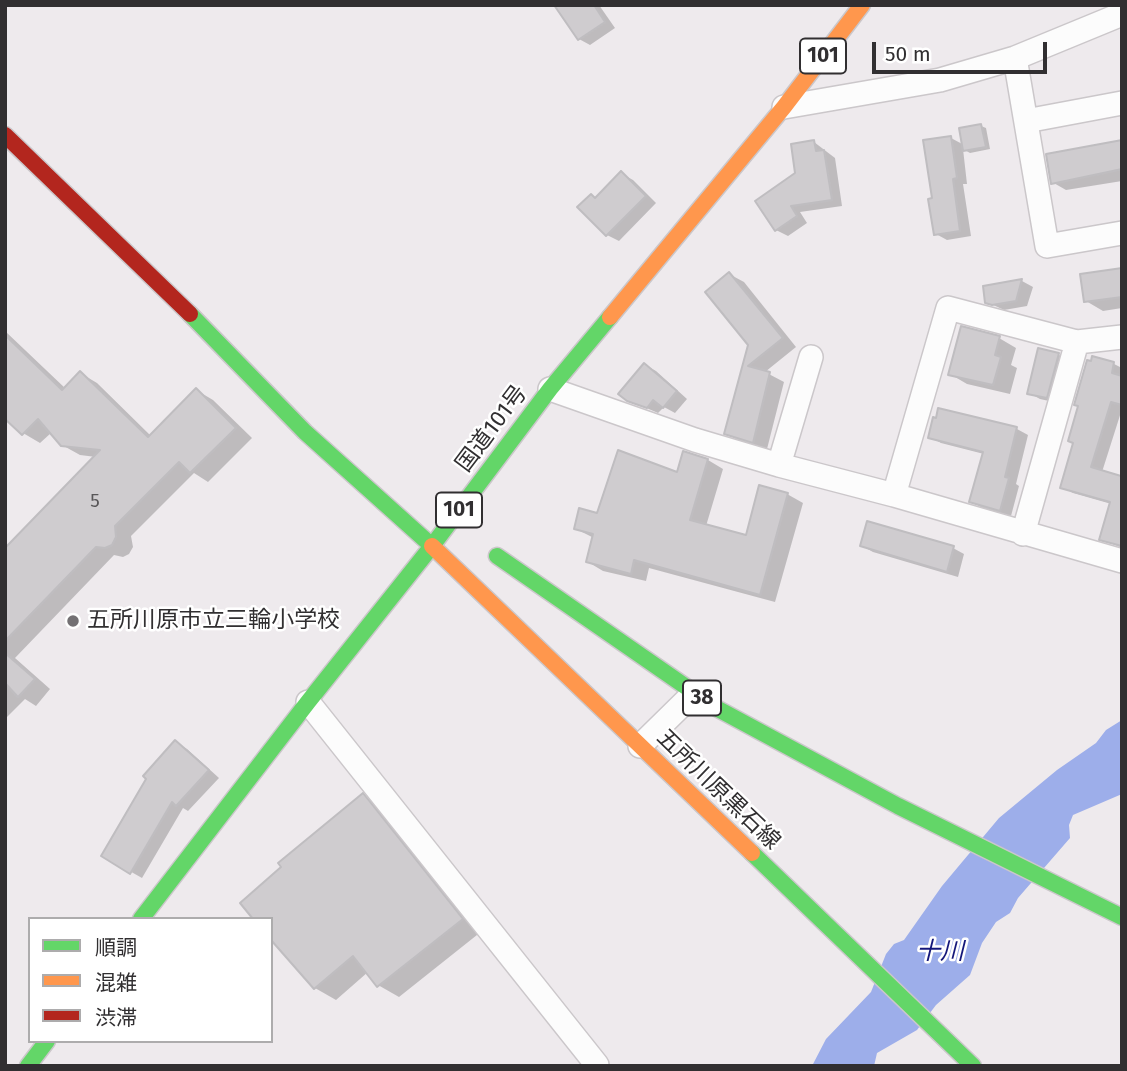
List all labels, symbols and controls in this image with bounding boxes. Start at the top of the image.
scale bar [875,28,1050,72]
road number: 101 [800,38,846,74]
text: 50 m [885,41,931,67]
street label: 国道101号 [451,380,533,478]
house number: 5 [90,491,100,513]
road number: 101 [436,492,482,528]
place label: 五所川原市立三輪小学校 [87,607,340,635]
marker: 五所川原市立三輪小学校 [65,613,81,629]
road number: 38 [683,680,721,716]
street label: 五所川原黒石線 [651,724,785,856]
legend [28,917,273,1043]
text: 順調 [95,935,137,961]
water label: 十川 [916,938,964,966]
text: 混雑 [95,970,137,996]
text: 渋滞 [95,1005,137,1031]

